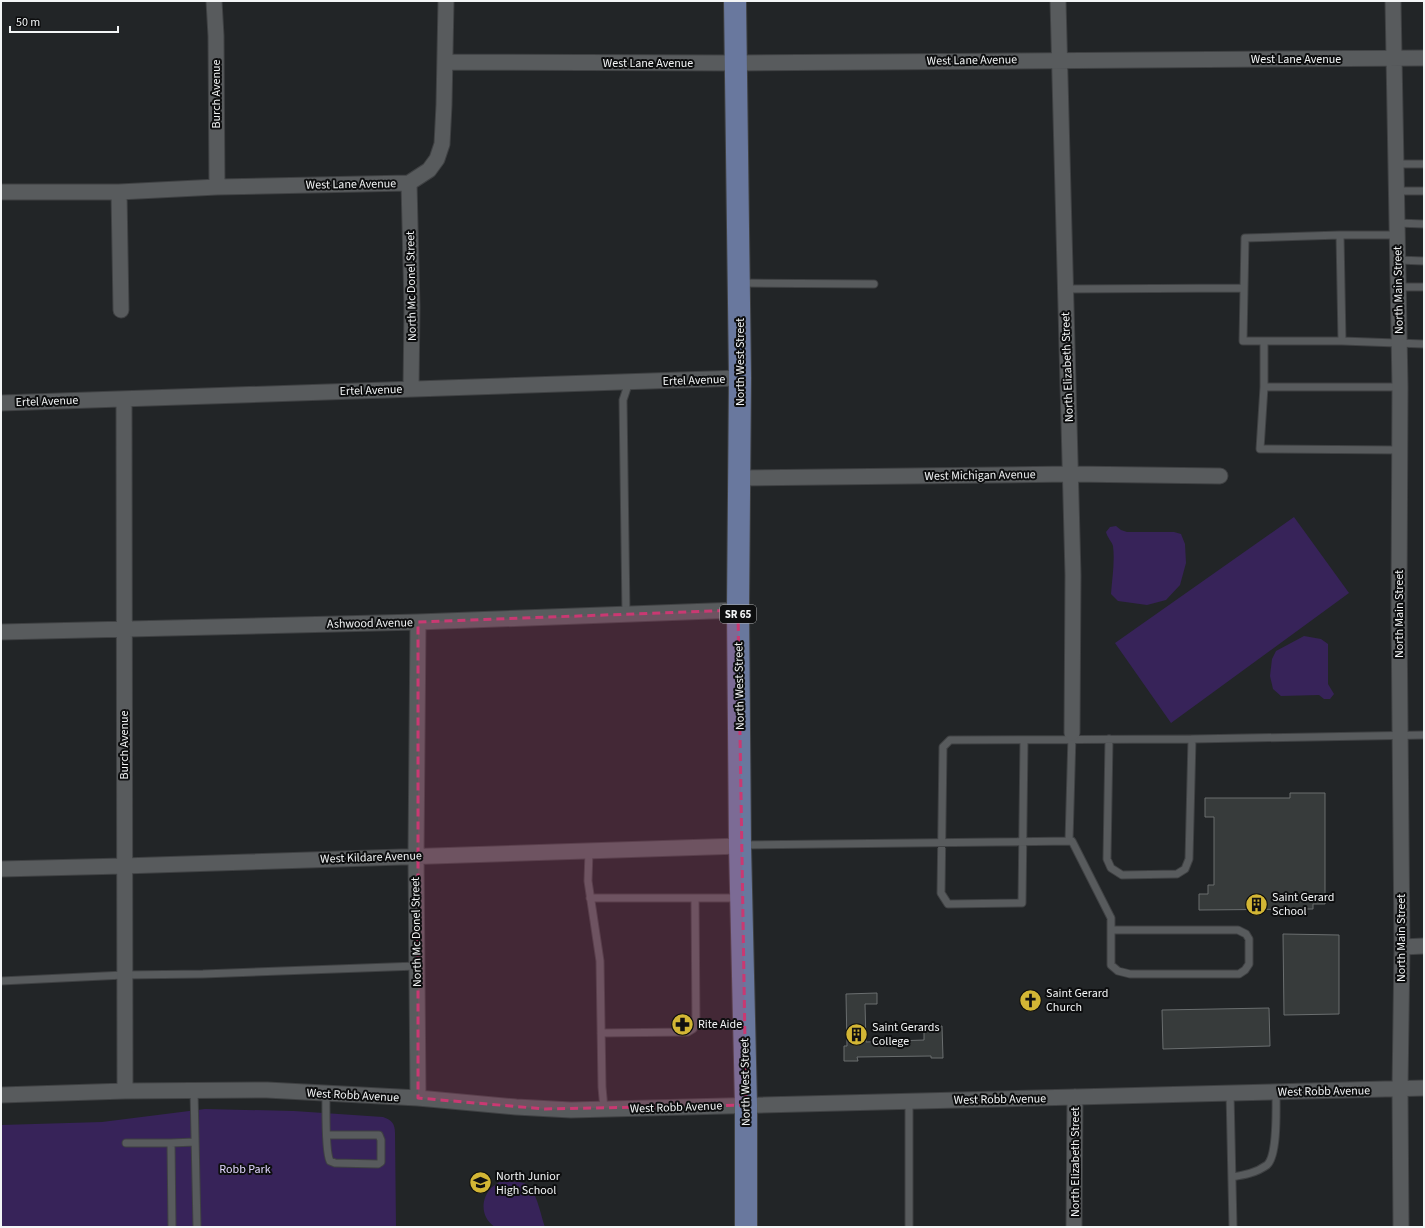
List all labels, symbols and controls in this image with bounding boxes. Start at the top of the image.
scale bar [10,8,118,34]
text: 50 m [16,14,40,31]
street label: West Lane Avenue [927,51,1017,70]
street label: West Lane Avenue [1251,51,1341,68]
street label: West Lane Avenue [603,55,693,72]
street label: Burch Avenue [208,59,225,129]
street label: West Lane Avenue [306,175,396,194]
street label: North Mc Donel Street [402,231,421,341]
street label: North Main Street [1389,246,1408,334]
street label: North Elizabeth Street [1057,312,1078,422]
street label: North West Street [732,318,749,406]
street label: Ertel Avenue [662,371,726,390]
street label: Ertel Avenue [339,381,403,400]
street label: Ertel Avenue [15,392,79,411]
street label: West Michigan Avenue [924,466,1036,485]
street label: North Main Street [1391,570,1408,658]
road number: SR 65 [720,605,756,623]
street label: Ashwood Avenue [327,614,413,633]
street label: North West Street [730,642,749,730]
street label: Burch Avenue [116,710,133,780]
street label: West Kildare Avenue [320,847,422,868]
street label: North Mc Donel Street [407,877,426,987]
place label: Saint Gerard School [1272,889,1334,920]
building icon: Saint Gerard School [1243,891,1269,917]
street label: North Main Street [1393,894,1410,982]
place label: Saint Gerard Church [1046,985,1108,1016]
church icon: Saint Gerard Church [1017,987,1043,1013]
pharmacy icon: Rite Aide [670,1011,696,1037]
place label: Rite Aide [698,1016,742,1033]
place label: Saint Gerards College [872,1019,939,1050]
building icon: Saint Gerards College [843,1021,869,1047]
street label: North West Street [736,1038,755,1126]
street label: West Robb Avenue [1278,1082,1370,1101]
street label: West Robb Avenue [306,1085,400,1106]
street label: West Robb Avenue [954,1090,1046,1109]
street label: West Robb Avenue [629,1097,723,1118]
street label: North Elizabeth Street [1067,1107,1084,1217]
park label: Robb Park [219,1161,271,1178]
place label: North Junior High School [496,1168,561,1199]
school or university icon: North Junior High School [468,1170,494,1196]

